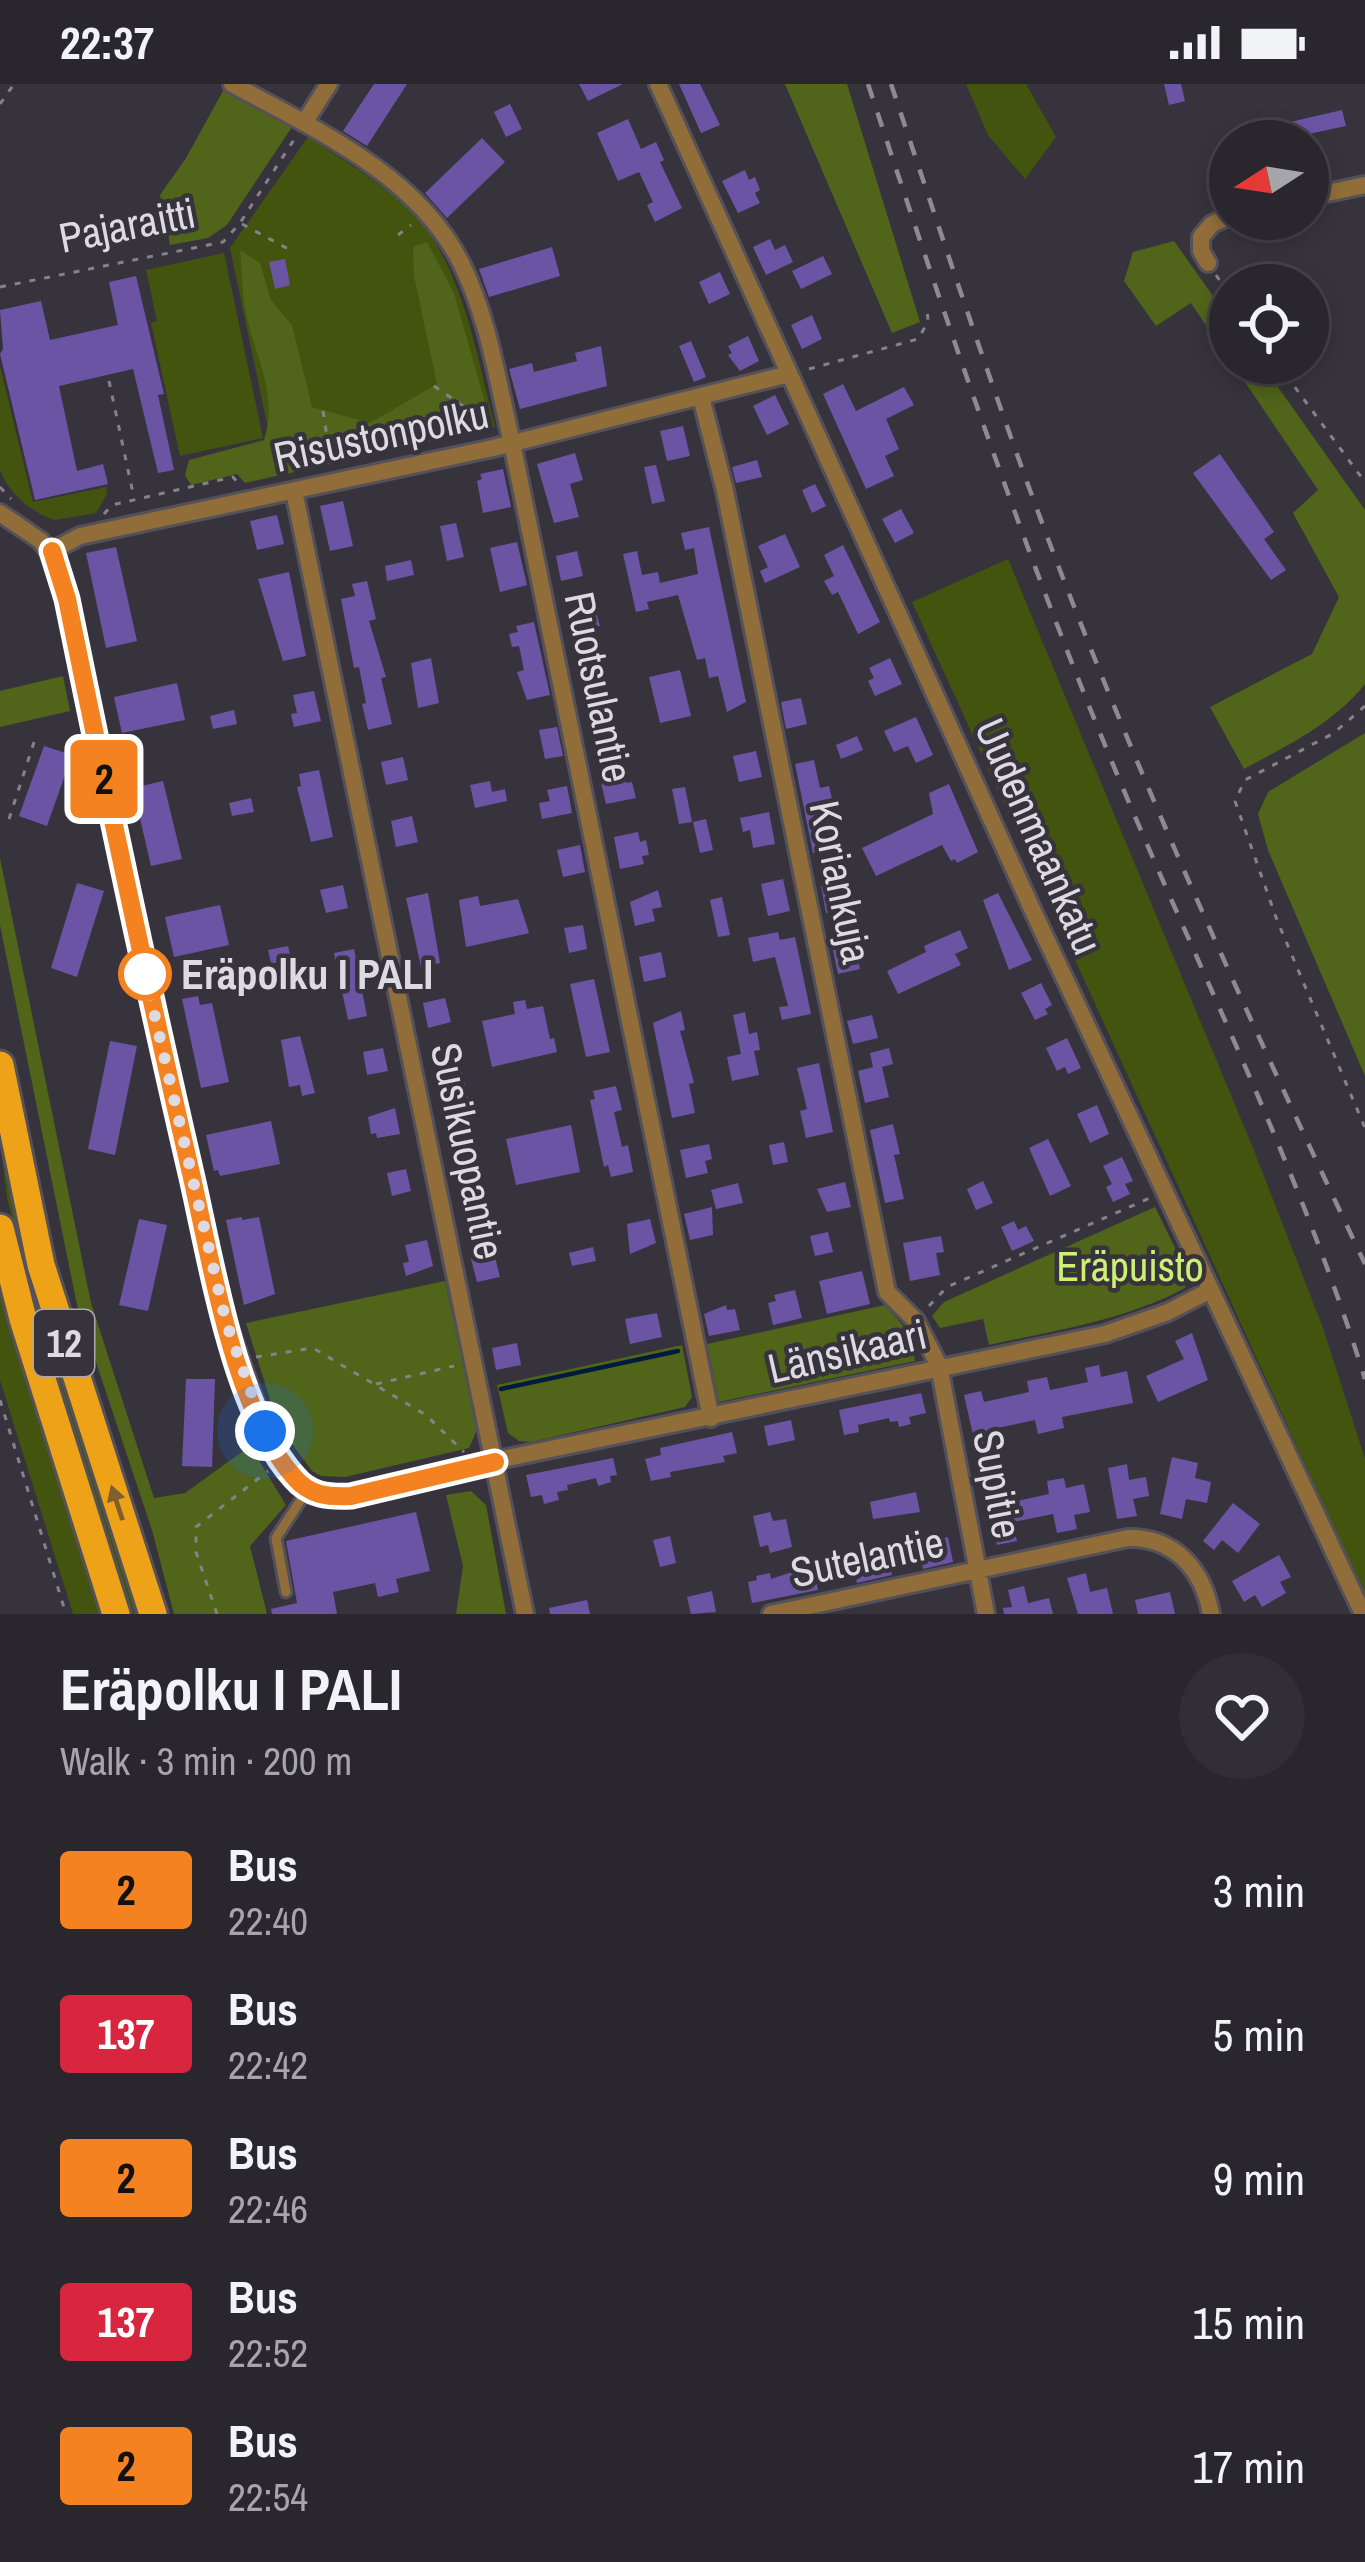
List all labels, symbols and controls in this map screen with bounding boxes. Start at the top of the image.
text: 22:37 [60,12,154,73]
north arrow [1209,120,1329,240]
map controls [1209,120,1329,384]
street label: Pajaraitti [54,184,200,266]
button: locate [1209,264,1329,384]
street label: Risustonpolku [268,385,494,485]
street label: Ruotsulantie [552,587,646,787]
street label: Uudenmaankatu [962,709,1116,963]
line badge: 2 [65,740,143,818]
text: 2 [94,751,114,807]
street label: Koriankuja [796,796,886,968]
place label: Eräpolku I PALI [181,946,433,1002]
marker: Eräpolku I PALI [120,949,170,999]
street label: Susikuopantie [418,1037,518,1265]
park label: Eräpuisto [1056,1238,1204,1294]
street label: Länsikaari [762,1306,932,1396]
road number: 12 [34,1310,94,1376]
your location [235,1401,295,1461]
street label: Supitie [960,1425,1036,1543]
one-way arrow [107,1485,125,1521]
street label: Sutelantie [785,1513,949,1601]
text: Eräpolku I PALI [60,1651,402,1728]
button: heart [1179,1653,1305,1779]
text: Walk · 3 min · 200 m [60,1735,352,1787]
text: Bus [228,1834,298,1895]
text: 3 min [1213,1860,1305,1921]
text: 2 [116,1862,136,1918]
text: 22:40 [228,1895,308,1947]
text: Bus [228,1978,298,2039]
text: 5 min [1213,2004,1305,2065]
text: 137 [97,2006,155,2062]
text: 22:42 [228,2039,308,2091]
text: Bus [228,2122,298,2183]
text: 9 min [1213,2148,1305,2209]
text: 2 [116,2150,136,2206]
text: 22:46 [228,2183,308,2235]
text: Bus [228,2266,298,2327]
text: 15 min [1192,2292,1305,2353]
text: 137 [97,2294,155,2350]
text: 22:52 [228,2327,308,2379]
text: Bus [228,2410,298,2471]
text: 17 min [1192,2436,1305,2497]
text: 2 [116,2438,136,2494]
text: 22:54 [228,2471,308,2523]

